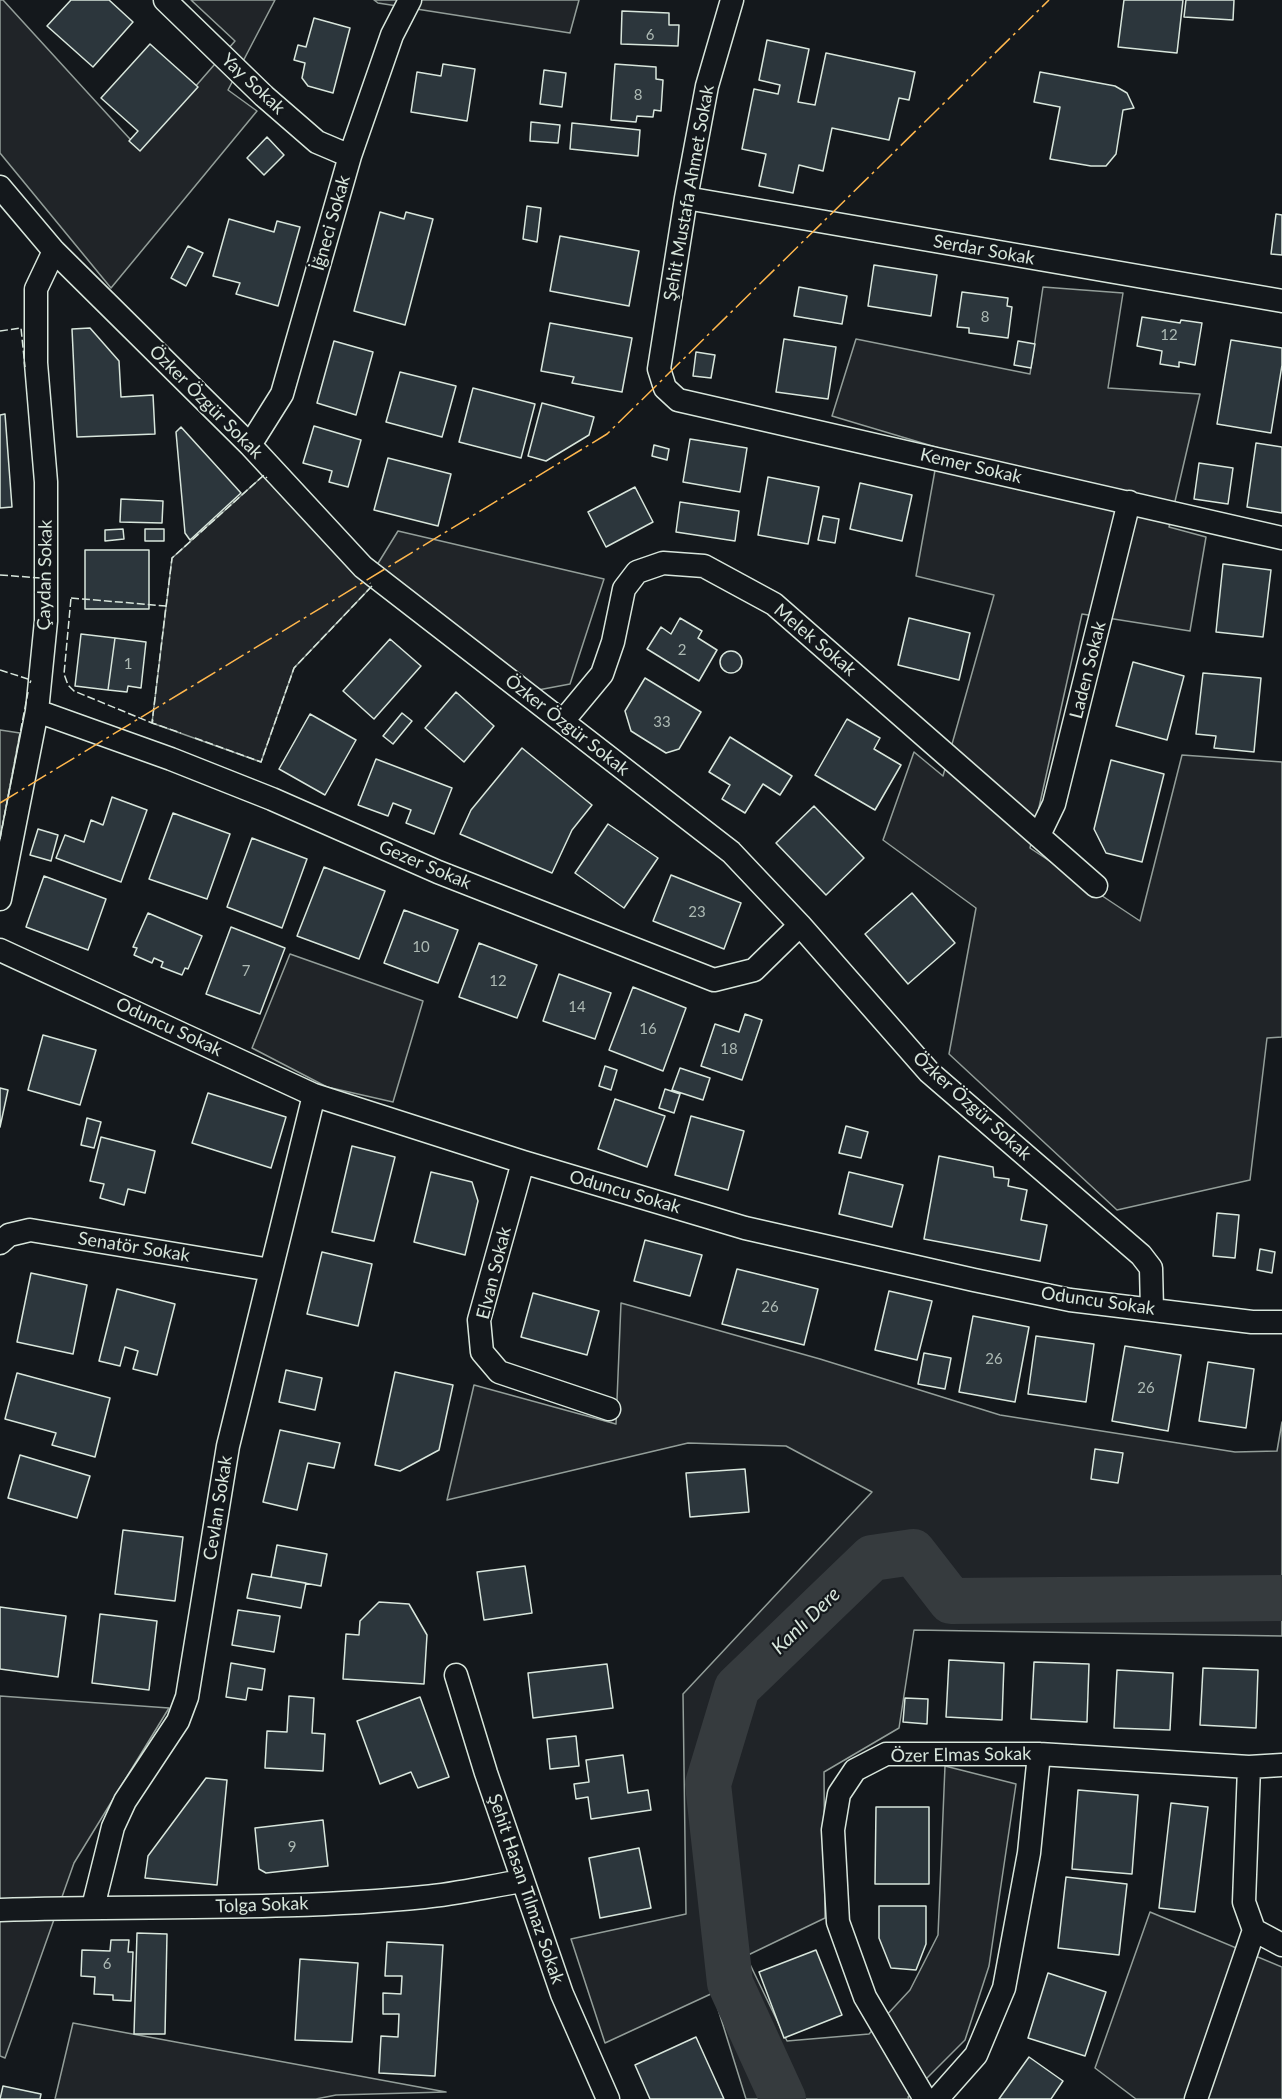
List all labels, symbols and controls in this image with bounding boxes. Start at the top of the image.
house number: 6 [646,26,654,44]
street label: Yay Sokak [217,49,289,119]
street label: Şehit Mustafa Ahmet Sokak [659,83,719,303]
house number: 8 [634,86,642,104]
street label: İğneci Sokak [307,173,355,273]
street label: Serdar Sokak [932,230,1036,270]
house number: 8 [981,308,989,326]
house number: 12 [1160,326,1178,344]
street label: Özker Özgür Sokak [145,341,267,463]
street label: Kemer Sokak [918,444,1024,488]
street label: Çaydan Sokak [33,520,57,630]
street label: Melek Sokak [770,599,860,681]
street label: Laden Sokak [1065,619,1111,721]
house number: 2 [678,641,686,659]
house number: 1 [124,655,132,673]
street label: Özker Özgür Sokak [501,670,633,780]
house number: 33 [653,713,671,731]
street label: Gezer Sokak [376,836,474,894]
house number: 23 [688,903,706,921]
house number: 10 [412,938,430,956]
house number: 7 [242,962,250,980]
house number: 12 [489,972,507,990]
street label: Oduncu Sokak [112,993,226,1061]
house number: 14 [568,998,586,1016]
house number: 16 [639,1020,657,1038]
house number: 18 [720,1040,738,1058]
street label: Özker Özgür Sokak [908,1047,1036,1165]
street label: Oduncu Sokak [567,1166,683,1218]
street label: Elvan Sokak [472,1225,516,1321]
street label: Senatör Sokak [76,1227,192,1267]
street label: Oduncu Sokak [1040,1282,1156,1320]
house number: 26 [761,1298,779,1316]
house number: 26 [985,1350,1003,1368]
house number: 26 [1137,1379,1155,1397]
street label: Cevlan Sokak [199,1454,237,1562]
water label: Kanlı Dere [767,1582,845,1660]
street label: Özer Elmas Sokak [890,1743,1032,1767]
street label: Şehit Hasan Tılmaz Sokak [483,1791,569,1987]
house number: 9 [288,1838,296,1856]
street label: Tolga Sokak [215,1893,309,1917]
house number: 6 [103,1955,111,1973]

